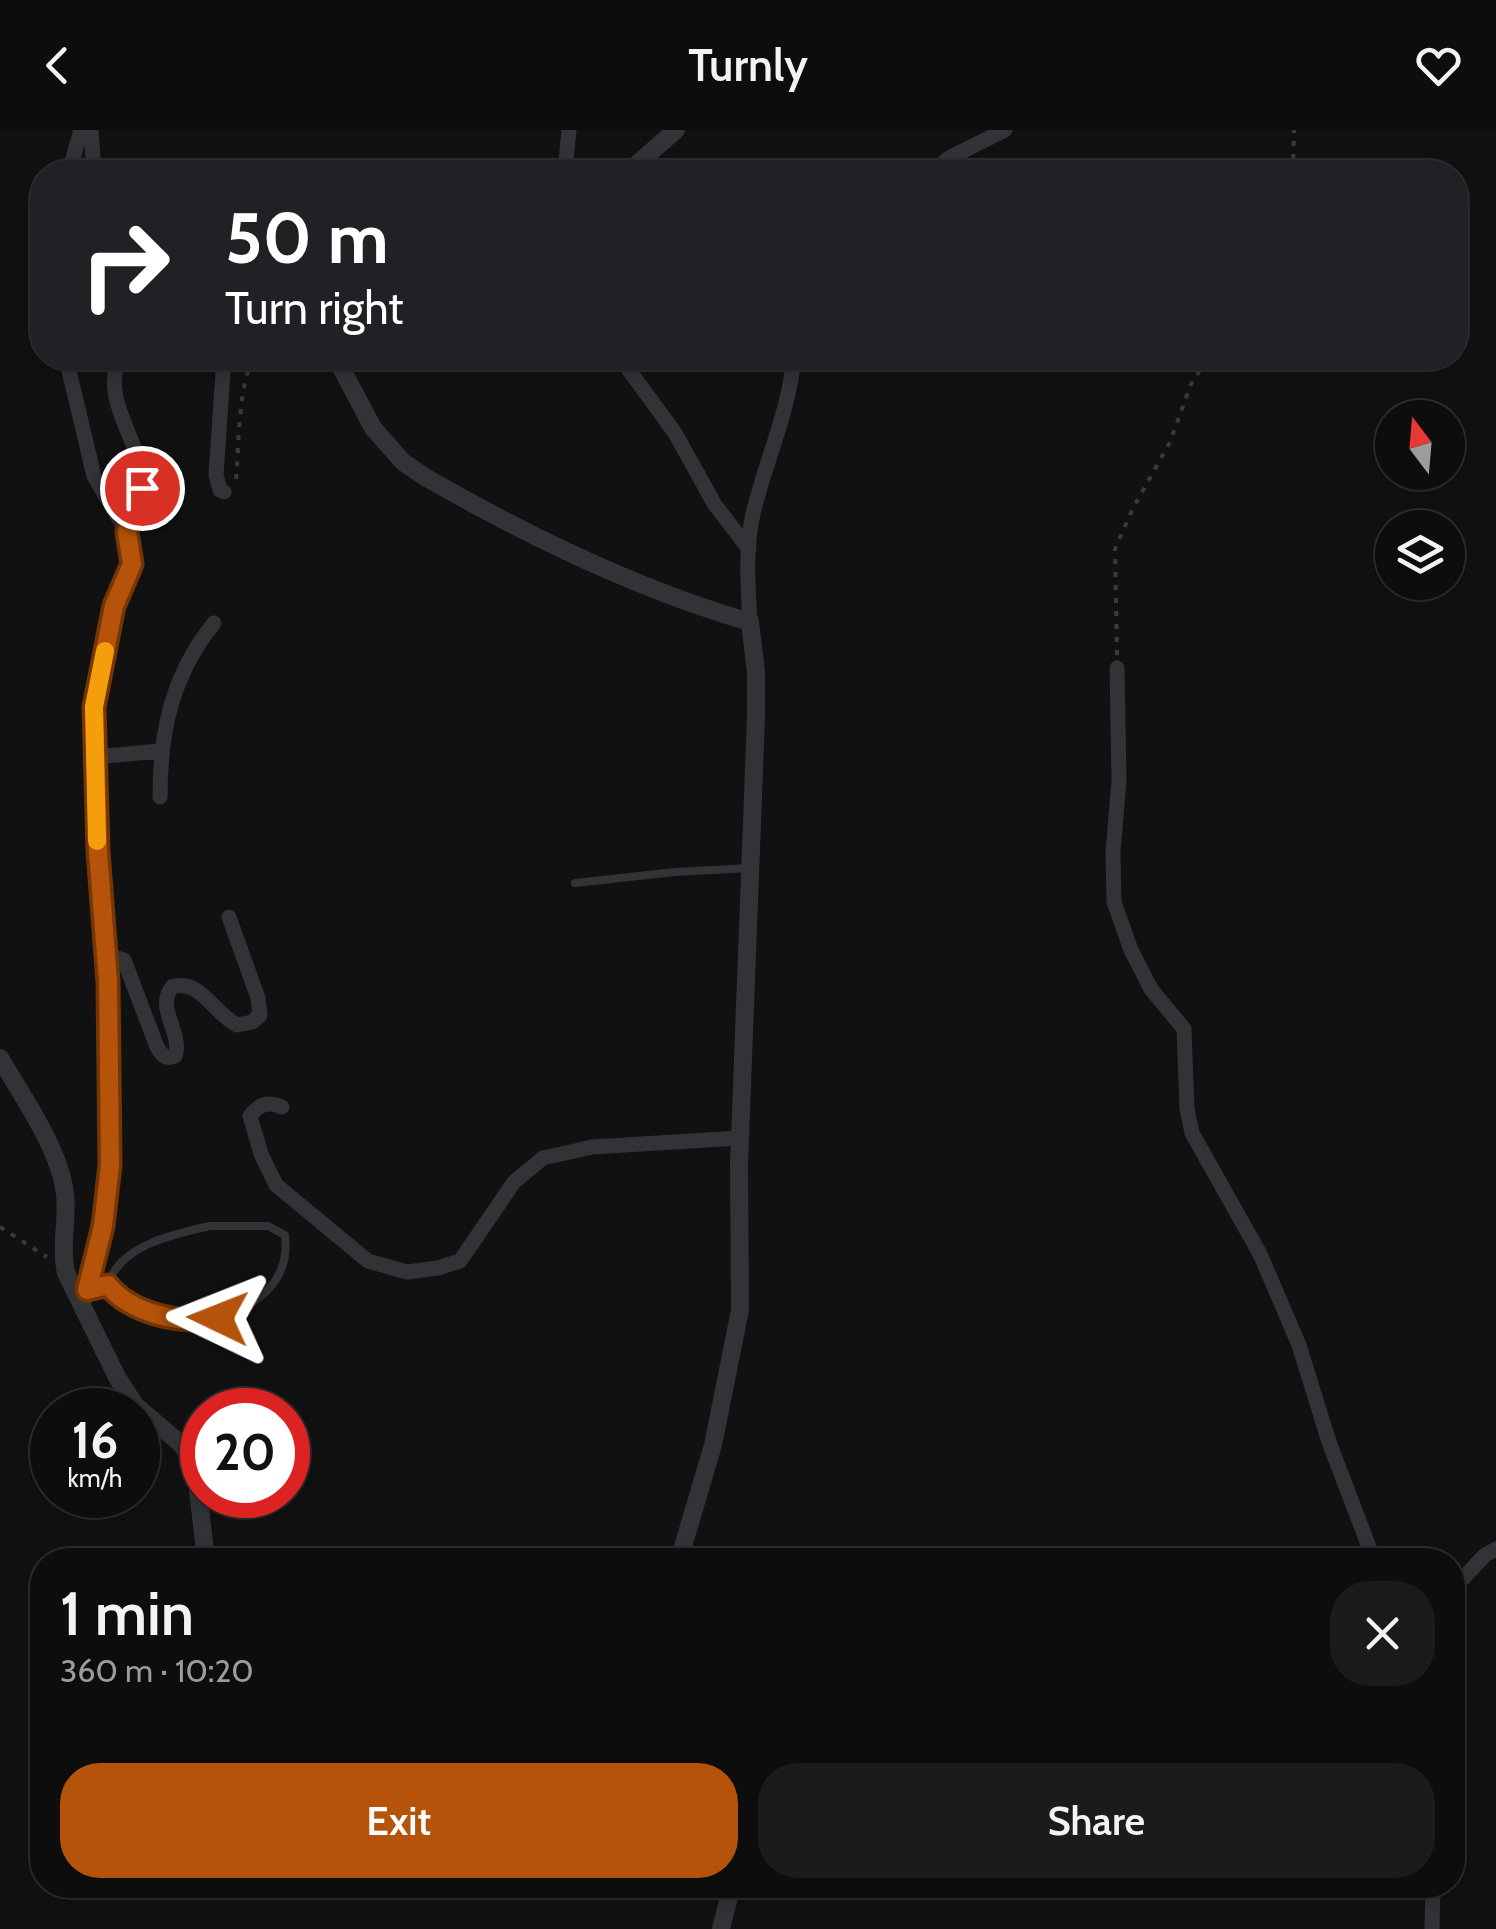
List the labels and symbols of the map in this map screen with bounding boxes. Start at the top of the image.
north arrow [1375,400,1465,490]
pin [100,446,185,531]
position arrow [166,1266,270,1370]
speed limit sign: 20 [180,1388,310,1518]

